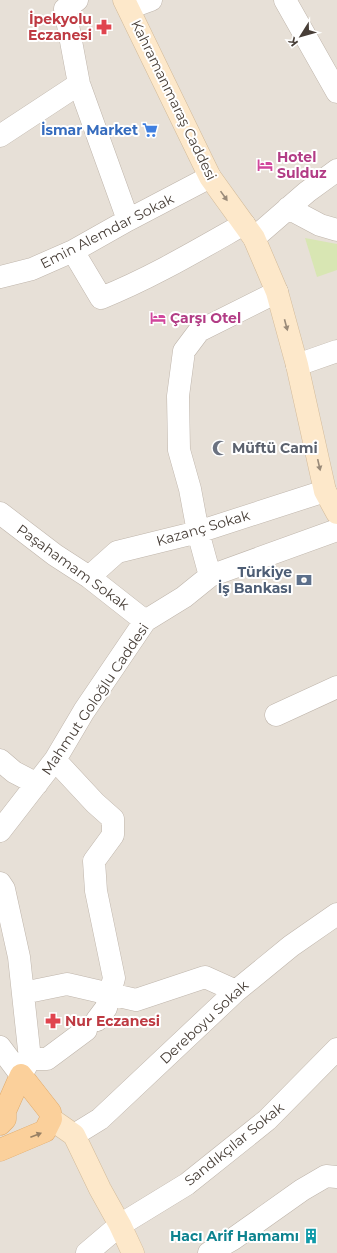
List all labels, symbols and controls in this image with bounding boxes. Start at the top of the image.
place label: İpekyolu Eczanesi [28,10,92,44]
north arrow [281,16,321,56]
street label: Kahramanmaraş Caddesi [127,17,221,183]
pharmacy icon: İpekyolu Eczanesi [95,18,113,36]
text: K [284,34,301,49]
place label: İsmar Market [41,121,138,139]
supermarket icon: İsmar Market [141,121,159,139]
place label: Hotel Sulduz [277,148,327,182]
hotel icon: Hotel Sulduz [256,156,274,174]
street label: Emin Alemdar Sokak [37,189,177,273]
one-way arrow [220,191,228,202]
hotel icon: Çarşı Otel [149,309,167,327]
place label: Çarşı Otel [170,309,241,327]
one-way arrow [283,319,289,331]
mosque icon: Müftü Cami [211,439,229,457]
place label: Müftü Cami [232,439,318,457]
one-way arrow [317,459,323,471]
street label: Kazanç Sokak [154,506,253,550]
street label: Paşahamam Sokak [13,520,133,614]
place label: Türkiye İş Bankası [218,563,292,597]
bank icon: Türkiye İş Bankası [295,571,313,589]
street label: Mahmut Goloğlu Caddesi [37,620,153,778]
street label: Dereboyu Sokak [156,976,253,1068]
pharmacy icon: Nur Eczanesi [44,1012,62,1030]
place label: Nur Eczanesi [65,1012,160,1030]
street label: Sandıkçılar Sokak [181,1098,288,1190]
one-way arrow [30,1132,41,1138]
place label: Hacı Arif Hamamı [170,1227,299,1245]
building icon: Hacı Arif Hamamı [302,1227,320,1245]

